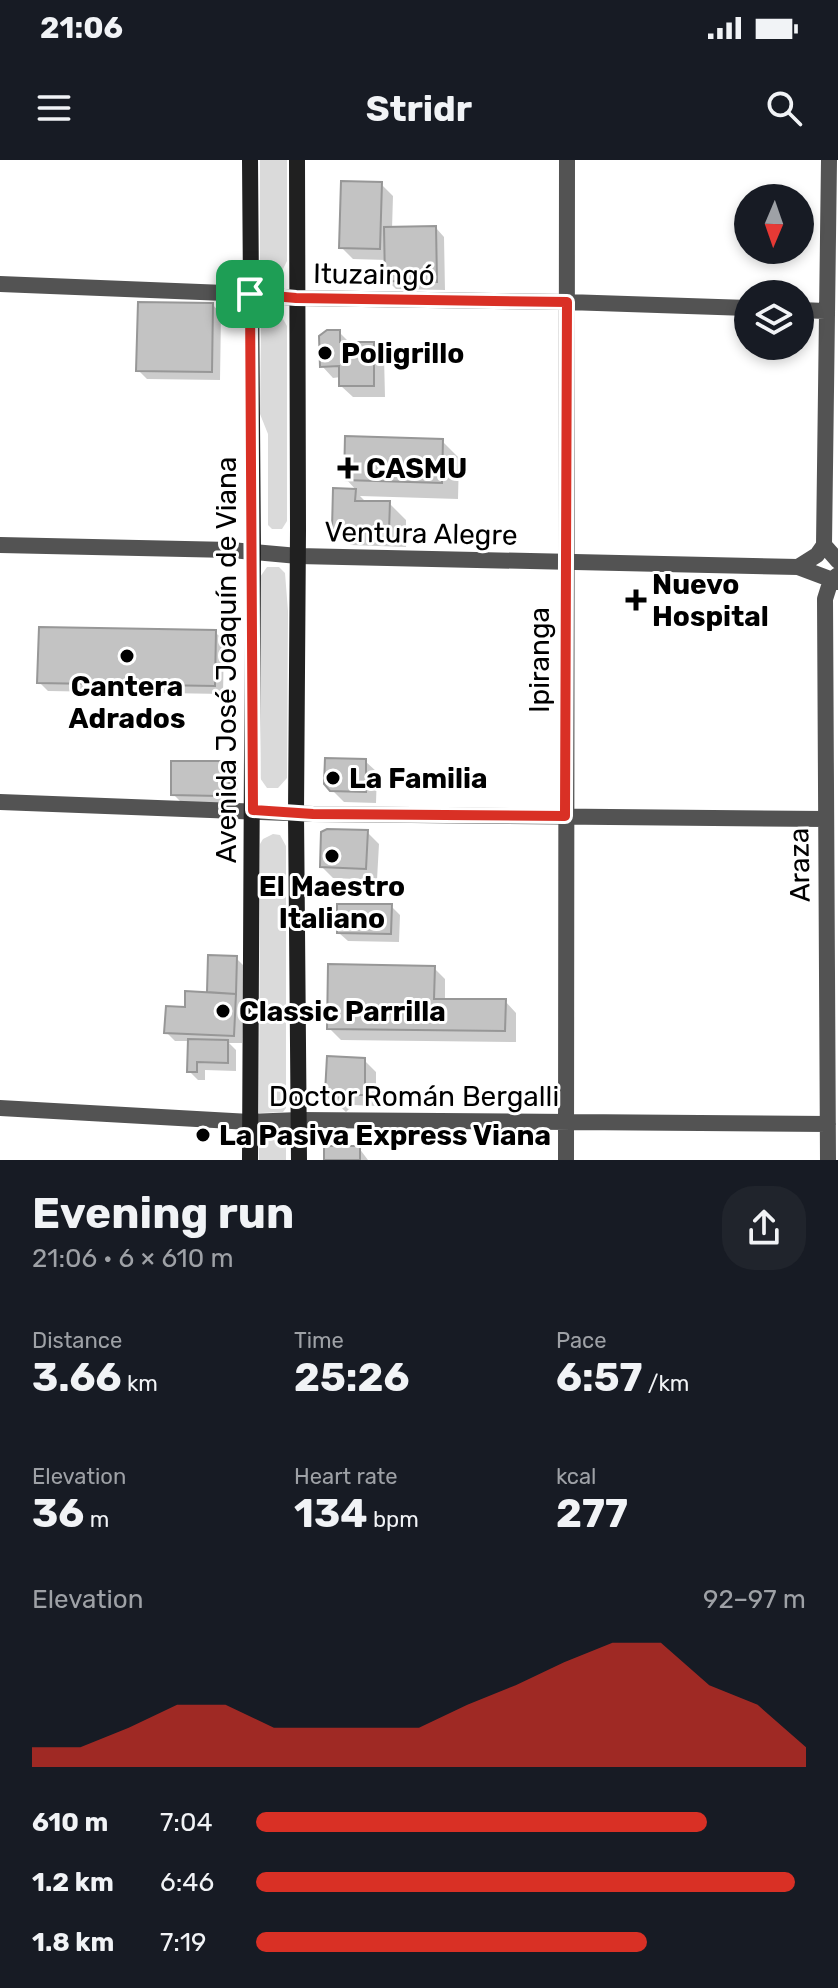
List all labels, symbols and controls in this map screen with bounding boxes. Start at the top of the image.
text: 21:06 [40,10,123,46]
icon: menu [32,86,76,130]
icon: search [762,86,806,130]
text: Stridr [366,87,472,130]
north arrow [734,184,814,264]
map controls [734,184,814,360]
street label: Ituzaingó [313,257,435,292]
pin [216,260,284,328]
icon: arrive [228,272,272,316]
button: layers [734,280,814,360]
place label: Poligrillo [341,337,464,370]
marker: Poligrillo [316,344,334,362]
place label: CASMU [366,452,467,485]
street label: Avenida José Joaquín de Viana [210,457,243,863]
marker: CASMU [337,457,359,479]
street label: Ventura Alegre [324,515,518,552]
place label: Nuevo Hospital [652,568,769,633]
marker: Nuevo Hospital [627,591,645,609]
street label: Ipiranga [523,607,556,713]
marker: Cantera Adrados [118,647,136,665]
place label: Cantera Adrados [69,670,185,735]
place label: La Familia [349,762,488,795]
marker: La Familia [324,769,342,787]
street label: Araza [782,828,817,902]
marker: El Maestro Italiano [323,847,341,865]
place label: El Maestro Italiano [259,870,405,935]
place label: Classic Parrilla [239,995,446,1028]
marker: Classic Parrilla [214,1002,232,1020]
street label: Doctor Román Bergalli [269,1080,559,1113]
place label: La Pasiva Express Viana [219,1119,551,1152]
marker: La Pasiva Express Viana [194,1126,212,1144]
button: share [722,1186,806,1270]
text: Evening run [32,1187,294,1239]
text: 21:06 · 6 × 610 m [32,1243,234,1274]
text: Distance [32,1327,122,1354]
text: Time [294,1327,344,1354]
text: Pace [556,1327,607,1354]
text: 3.66 [32,1354,122,1401]
text: 25:26 [294,1354,410,1401]
text: 6:57 [556,1354,642,1401]
text: km [122,1370,158,1397]
text: /km [642,1370,689,1397]
text: Elevation [32,1463,126,1490]
text: Heart rate [294,1463,398,1490]
text: kcal [556,1463,596,1490]
text: 36 [32,1490,84,1537]
text: 134 [294,1490,368,1537]
text: 277 [556,1490,628,1537]
text: m [84,1506,109,1533]
text: bpm [368,1506,419,1533]
text: Elevation [32,1584,143,1615]
text: 92–97 m [703,1584,806,1615]
text: 610 m [32,1807,108,1838]
text: 7:04 [160,1807,213,1838]
text: 1.2 km [32,1867,114,1898]
text: 6:46 [160,1867,214,1898]
text: 1.8 km [32,1927,114,1958]
text: 7:19 [160,1927,207,1958]

